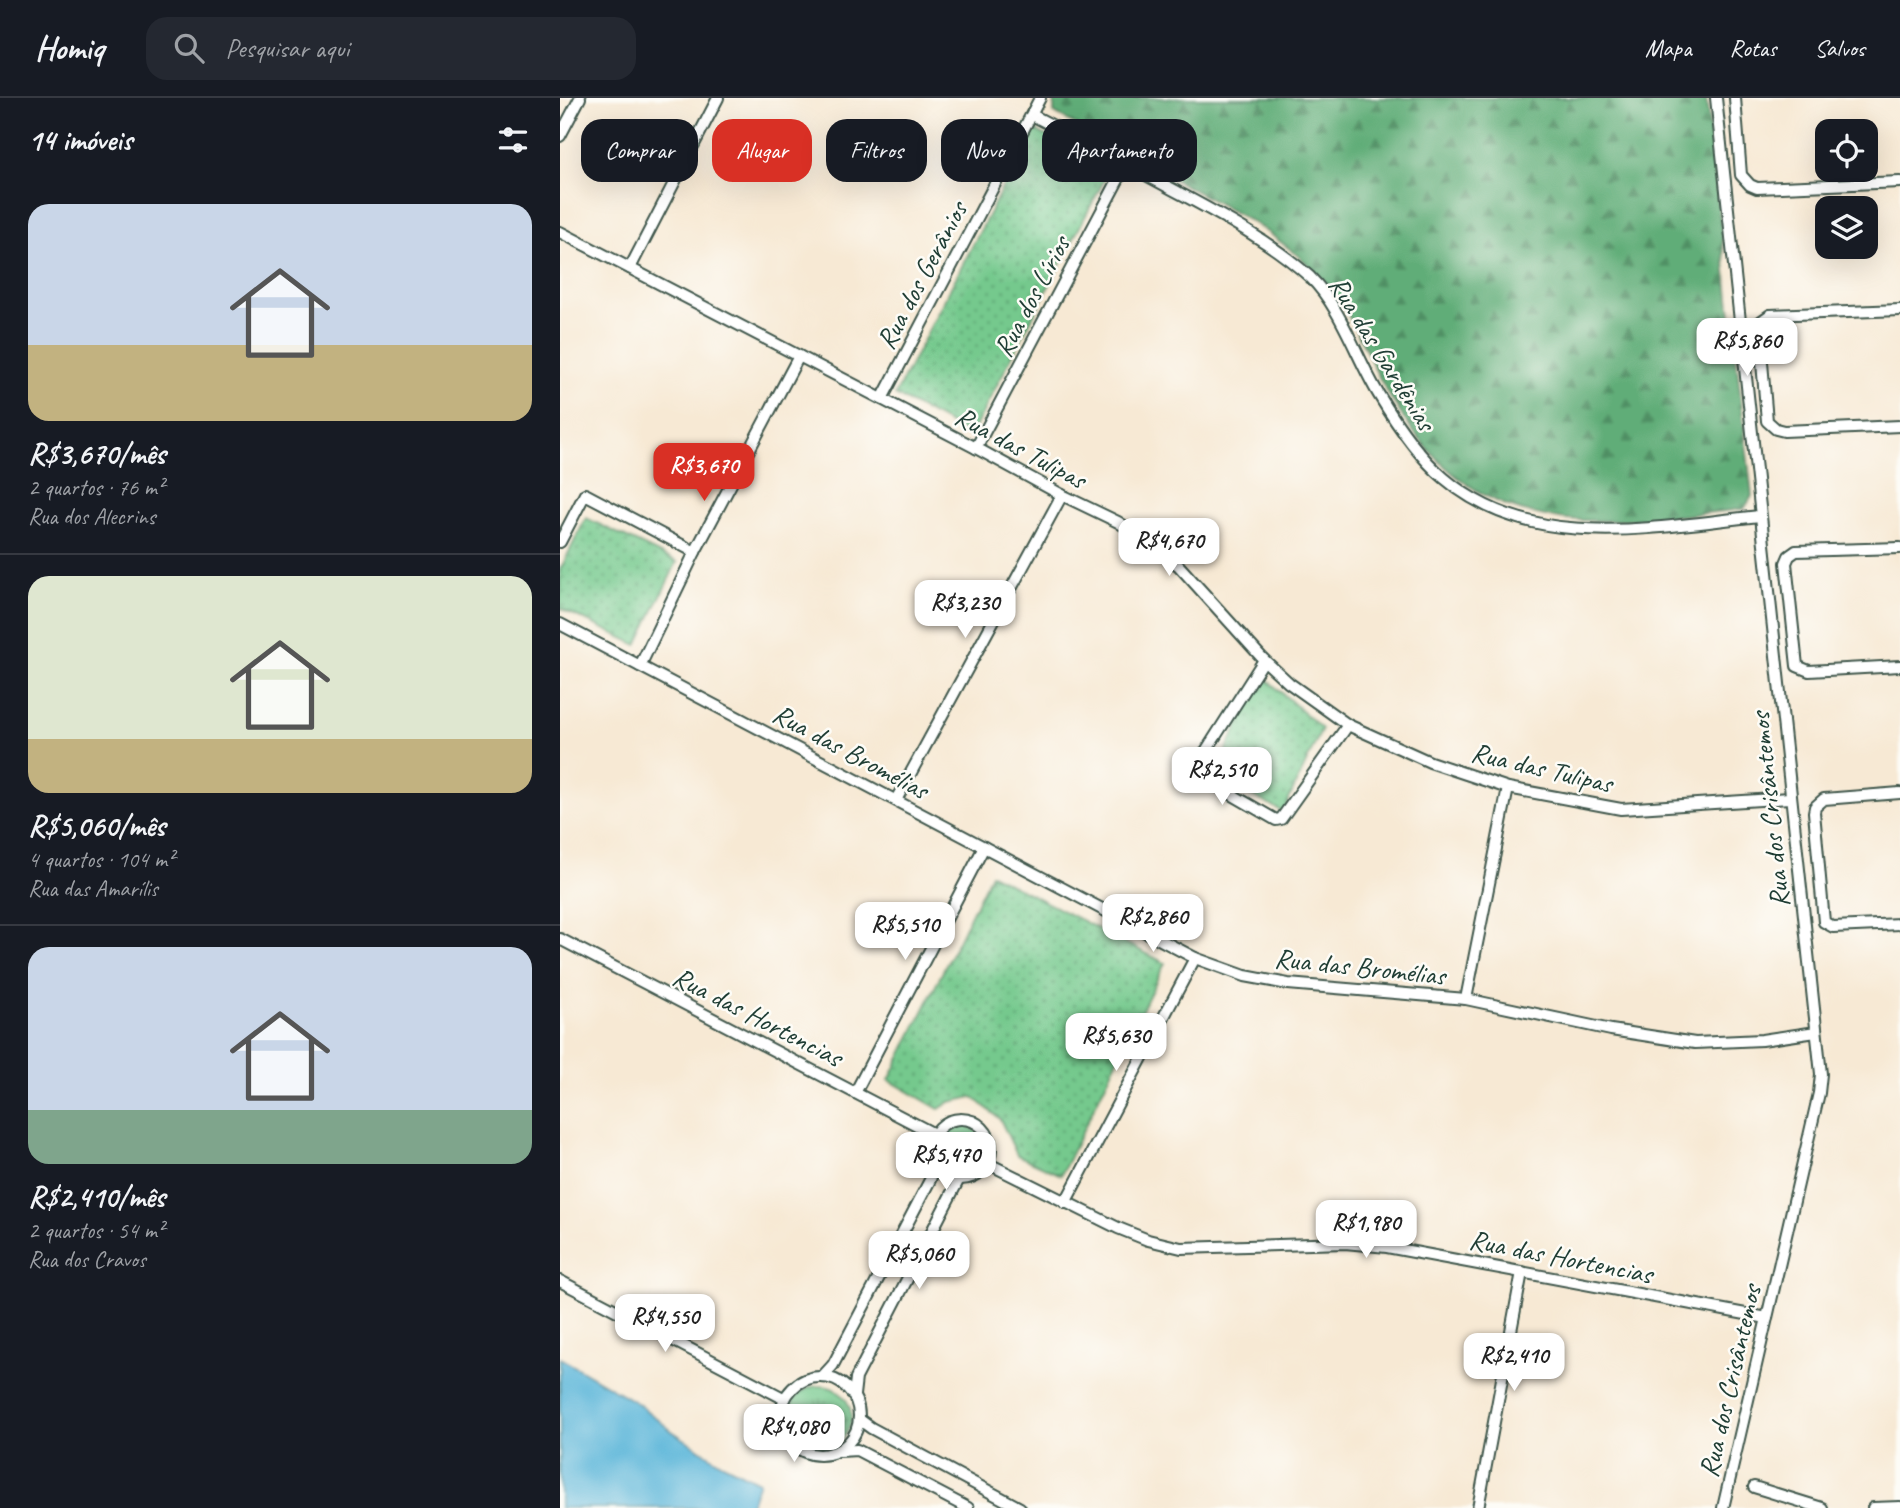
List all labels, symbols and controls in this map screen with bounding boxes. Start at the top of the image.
search box [146,17,636,80]
text: Homiq [35,27,104,69]
icon: search [170,29,208,67]
text: Pesquisar aqui [226,32,349,65]
text: Mapa [1645,33,1692,63]
text: Rotas [1730,33,1776,63]
text: Salvos [1814,33,1865,63]
chip: Comprar [581,119,698,182]
chip: Alugar [712,119,812,182]
chip: Filtros [826,119,927,182]
chip: Novo [941,119,1028,182]
chip: Apartamento [1042,119,1197,182]
map controls [1815,119,1878,259]
button: locate [1815,119,1878,182]
text: 14 imóveis [28,121,132,159]
icon: filters [494,121,532,159]
street label: Rua dos Gerânios [868,193,976,355]
button: layers [1815,196,1878,259]
street label: Rua dos Lírios [985,228,1079,363]
icon: home [217,250,343,376]
street label: Rua das Gardênias [1321,269,1445,439]
pin: R$5,860 [1682,318,1812,378]
text: R$5,860 [1713,326,1781,355]
street label: Rua das Tulipas [949,398,1095,498]
text: R$3,670/mês [28,435,166,473]
pin: R$3,670 [639,444,769,503]
text: R$3,670 [669,451,739,480]
text: 2 quartos · 76 m² [28,473,164,502]
text: Rua dos Alecrins [28,502,155,531]
pin: R$4,670 [1104,518,1234,578]
text: R$4,670 [1134,526,1204,555]
pin: R$3,230 [900,580,1030,640]
text: R$3,230 [931,588,999,617]
icon: home [217,622,343,748]
street label: Rua das Bromélias [767,696,937,808]
street label: Rua dos Crisântemos [1742,708,1797,909]
street label: Rua das Tulipas [1468,734,1618,801]
pin: R$2,510 [1157,748,1287,807]
text: R$2,510 [1188,755,1256,784]
text: R$5,060/mês [28,807,165,845]
text: 4 quartos · 104 m² [28,845,174,874]
text: Rua das Amarílis [28,874,158,903]
pin: R$2,860 [1088,894,1218,954]
pin: R$5,510 [840,902,970,962]
text: R$2,860 [1118,902,1188,931]
text: R$5,510 [871,910,939,939]
street label: Rua das Bromélias [1273,940,1449,993]
street label: Rua das Hortencias [667,959,851,1075]
icon: home [217,993,343,1119]
pin: R$5,630 [1051,1014,1181,1073]
text: R$5,630 [1082,1021,1150,1050]
pin: R$5,470 [881,1132,1011,1192]
text: R$5,470 [912,1140,980,1169]
text: R$2,410/mês [28,1178,165,1216]
pin: R$1,980 [1301,1200,1431,1260]
text: R$1,980 [1332,1208,1400,1237]
text: 2 quartos · 54 m² [28,1216,164,1245]
street label: Rua das Hortencias [1467,1222,1658,1292]
pin: R$5,060 [854,1232,984,1291]
text: R$5,060 [885,1239,953,1268]
text: Rua dos Cravos [28,1245,146,1274]
street label: Rua dos Crisântemos [1690,1279,1769,1481]
pin: R$4,550 [600,1294,730,1354]
text: R$4,550 [631,1302,699,1331]
pin: R$2,410 [1449,1334,1579,1393]
text: R$2,410 [1480,1341,1548,1370]
pin: R$4,080 [729,1404,859,1464]
text: R$4,080 [760,1412,828,1441]

